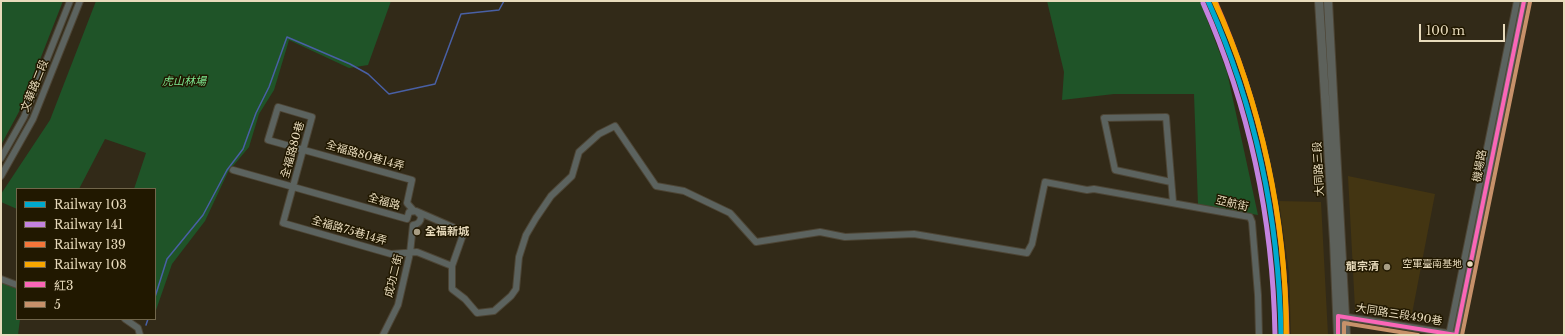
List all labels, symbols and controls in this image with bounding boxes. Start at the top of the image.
scale bar [1421,16,1507,42]
text: 100 m [1426,23,1465,38]
street label: 文華路二段 [19,58,51,114]
park label: 虎山林場 [162,75,206,89]
street label: 全福路80巷 [279,120,307,180]
street label: 全福路80巷14弄 [324,139,406,173]
street label: 大同路三段 [1311,141,1327,197]
street label: 機場路 [1470,149,1490,183]
legend [16,188,156,320]
street label: 全福路 [366,191,402,213]
street label: 亞航街 [1214,194,1250,214]
text: Railway 103 [54,197,127,212]
street label: 全福路75巷14弄 [310,214,388,248]
text: Railway 141 [54,217,123,232]
place label: 全福新城 [425,225,469,239]
marker: 全福新城 [412,227,422,237]
text: Railway 139 [54,237,126,252]
street label: 成功二街 [382,253,406,299]
text: Railway 108 [54,257,126,272]
place label: 空軍臺南基地 [1402,258,1462,270]
marker: 空軍臺南基地 [1465,259,1475,269]
place label: 龍宗清 [1346,260,1379,274]
marker: 龍宗清 [1382,262,1392,272]
text: 紅3 [54,278,73,293]
text: 5 [54,297,61,312]
street label: 大同路三段490巷 [1355,302,1443,328]

